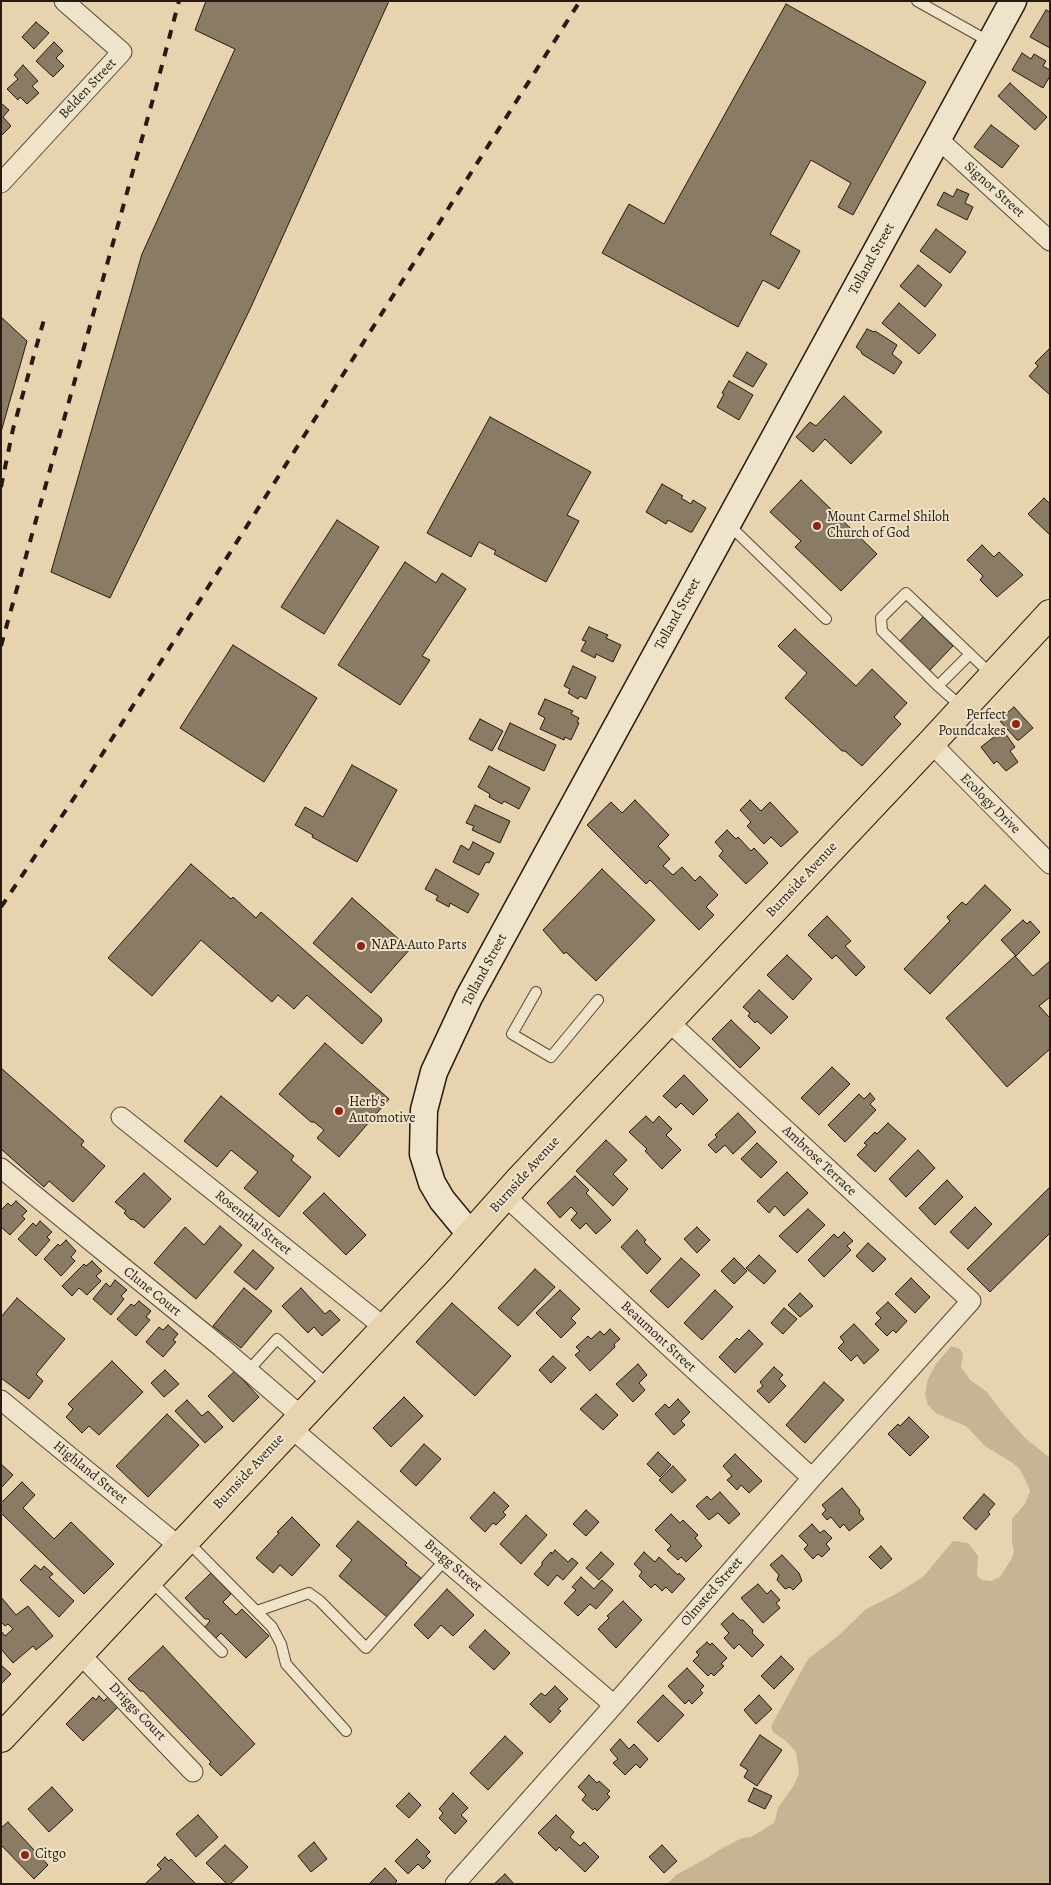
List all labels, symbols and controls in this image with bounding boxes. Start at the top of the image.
street label: Belden Street [56,55,120,123]
street label: Signor Street [960,159,1028,221]
street label: Tolland Street [845,220,899,298]
place label: Mount Carmel Shiloh Church of God [827,510,950,542]
marker: Mount Carmel Shiloh Church of God [811,520,823,532]
street label: Tolland Street [651,575,705,653]
place label: Perfect Poundcakes [938,708,1006,740]
marker: Perfect Poundcakes [1010,718,1022,730]
street label: Ecology Drive [956,770,1024,838]
street label: Burnside Avenue [763,839,841,921]
street label: Tolland Street [459,931,511,1009]
place label: NAPA Auto Parts [371,938,467,954]
marker: NAPA Auto Parts [355,940,367,952]
place label: Herb's Automotive [349,1095,416,1128]
marker: Herb's Automotive [333,1105,345,1117]
street label: Ambrose Terrace [778,1122,860,1200]
street label: Burnside Avenue [486,1133,564,1217]
street label: Rosenthal Street [211,1187,295,1259]
street label: Clune Court [120,1264,184,1320]
street label: Beaumont Street [617,1298,699,1376]
street label: Burnside Avenue [210,1431,288,1513]
street label: Highland Street [49,1438,131,1508]
street label: Bragg Street [421,1536,485,1596]
street label: Olmsted Street [677,1554,747,1630]
street label: Driggs Court [105,1679,169,1745]
place label: Citgo [35,1847,66,1863]
marker: Citgo [19,1849,31,1861]

